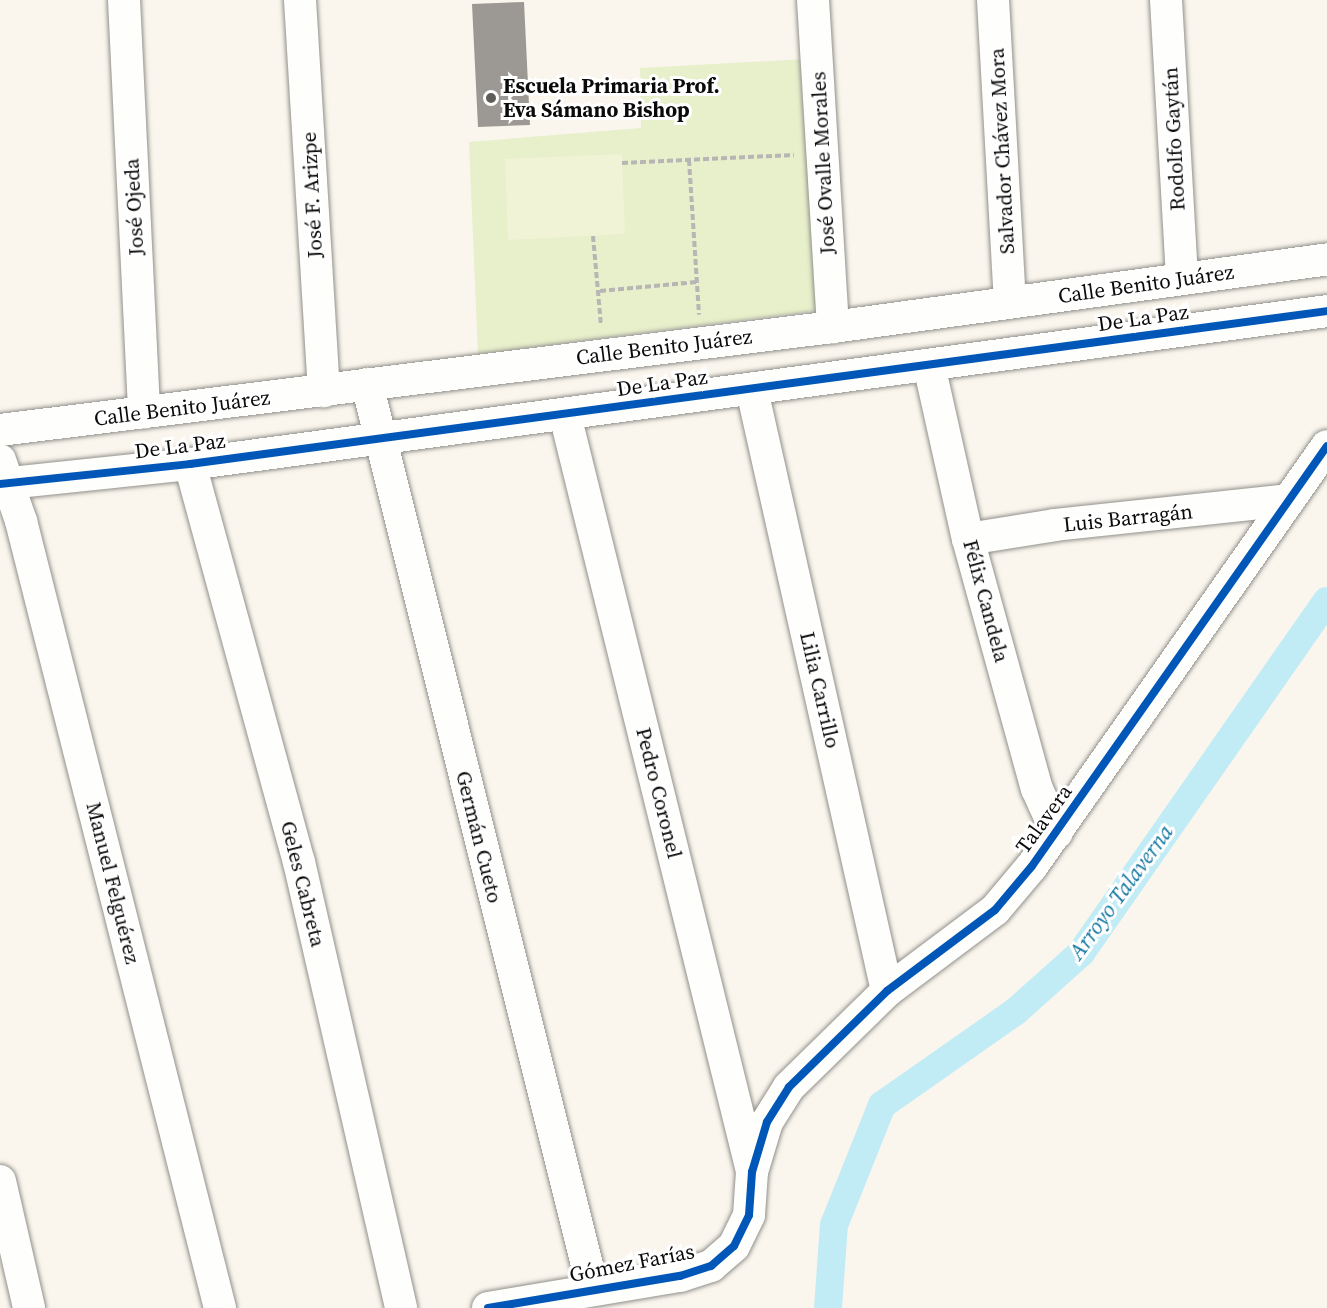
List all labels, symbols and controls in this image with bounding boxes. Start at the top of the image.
street label: Salvador Chávez Mora [984,47,1020,255]
street label: Rodolfo Gaytán [1158,66,1190,212]
street label: José Ovalle Morales [806,71,840,255]
place label: Escuela Primaria Prof. Eva Sámano Bishop [503,73,720,123]
marker: Escuela Primaria Prof. Eva Sámano Bishop [484,91,498,105]
street label: José F. Arizpe [296,131,328,259]
street label: José Ojeda [119,158,149,256]
street label: Calle Benito Juárez [1056,259,1236,309]
street label: De La Paz [1096,299,1190,337]
street label: Calle Benito Juárez [575,324,753,370]
street label: De La Paz [615,364,709,402]
street label: Calle Benito Juárez [93,385,271,431]
street label: De La Paz [133,428,227,464]
street label: Luis Barragán [1062,499,1194,537]
street label: Félix Candela [958,537,1014,665]
street label: Lilia Carrillo [794,629,846,751]
street label: Pedro Coronel [631,725,687,861]
street label: Germán Cueto [450,768,508,906]
street label: Talavera [1011,780,1077,858]
street label: Manuel Felguérez [81,799,145,967]
street label: Geles Cabreta [275,818,331,950]
water label: Arroyo Talaverna [1063,819,1179,965]
street label: Gómez Farías [567,1239,697,1287]

